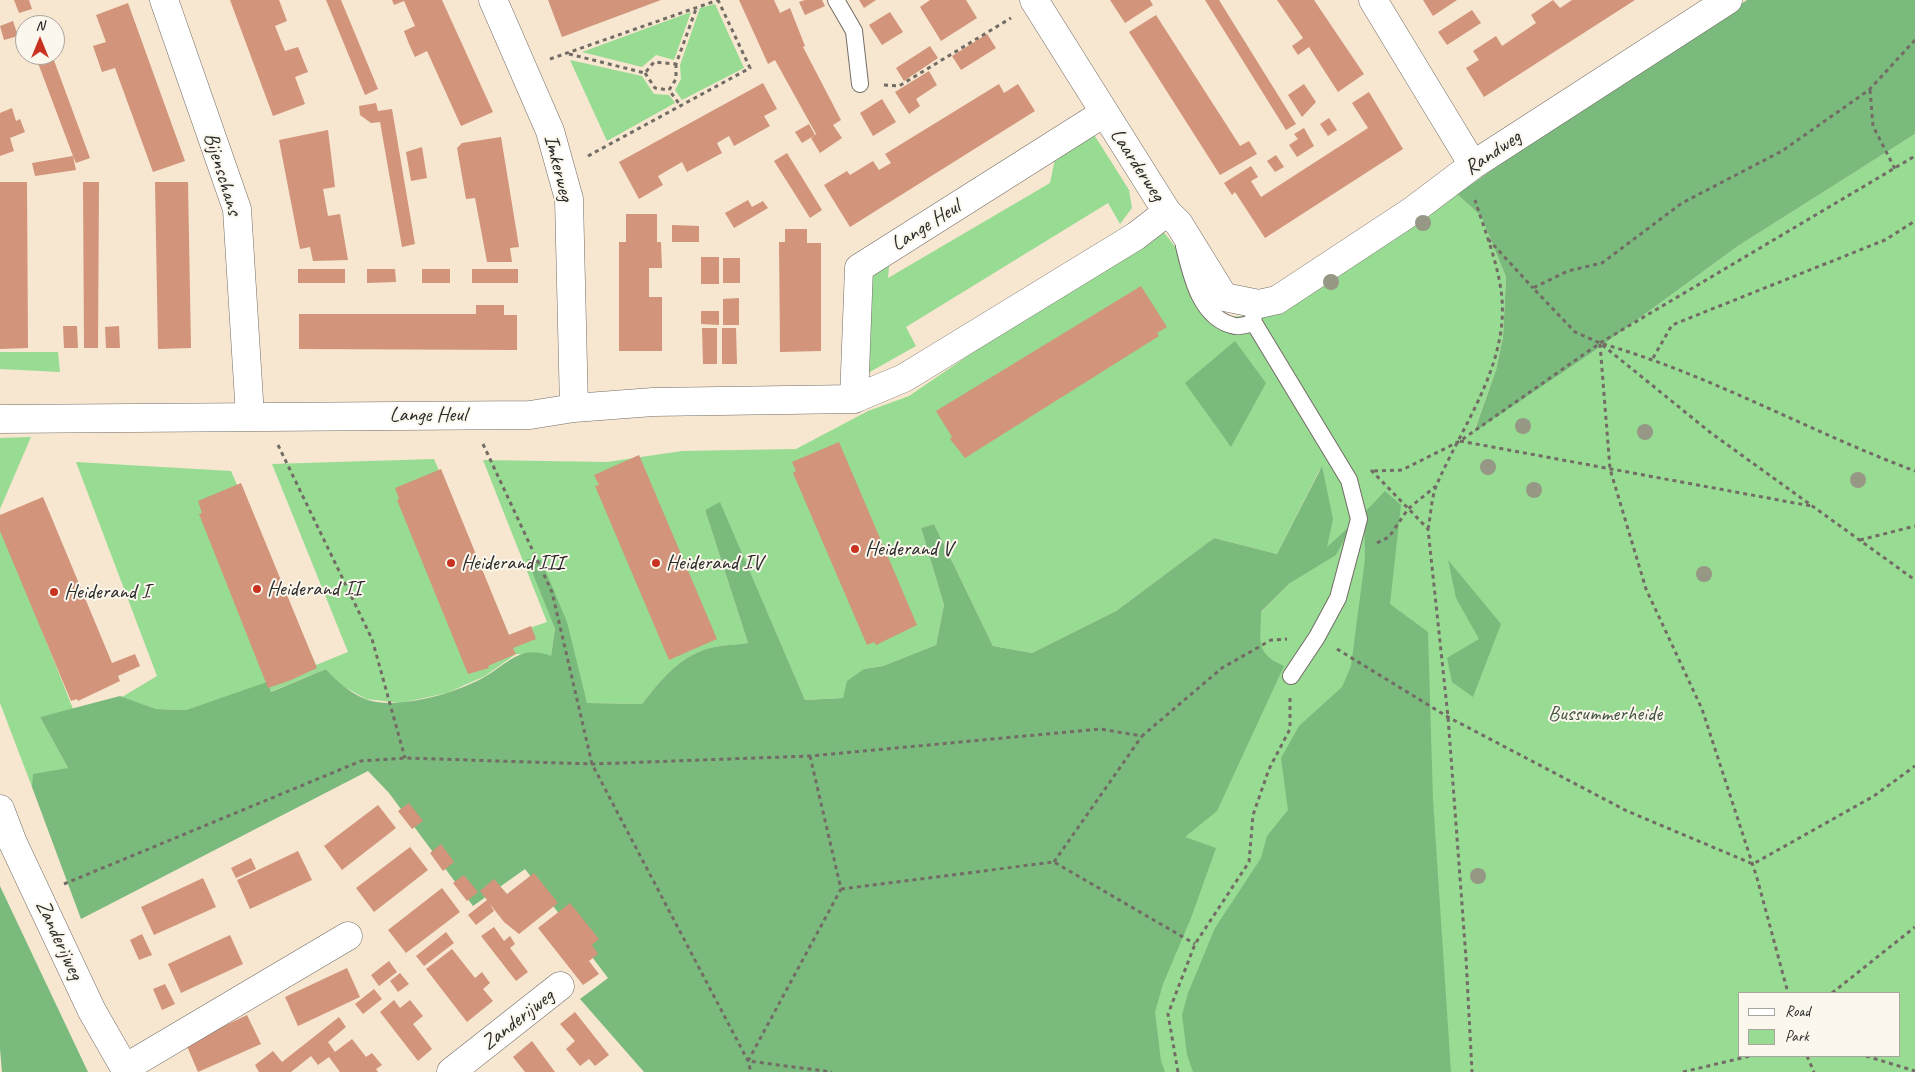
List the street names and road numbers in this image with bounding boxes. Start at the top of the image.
street label: Laarderweg [1104,124,1170,206]
street label: Randweg [1460,125,1526,181]
street label: Bijenschans [198,130,246,218]
street label: Imkerweg [538,132,578,204]
street label: Lange Heul [887,195,965,257]
street label: Lange Heul [390,402,466,428]
street label: Zanderijweg [30,896,88,984]
street label: Zanderijweg [477,984,559,1056]

